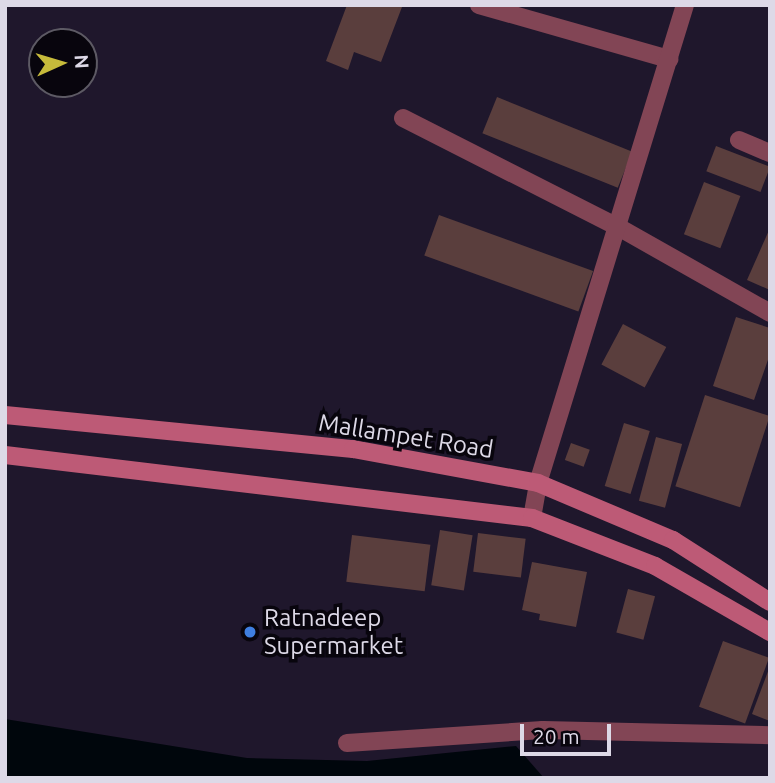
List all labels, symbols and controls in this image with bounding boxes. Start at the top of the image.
north arrow [28,28,98,98]
text: N [70,54,93,70]
street label: Mallampet Road [317,408,495,464]
place label: Ratnadeep Supermarket [264,604,403,660]
marker: Ratnadeep Supermarket [242,624,258,640]
scale bar [523,710,614,754]
text: 20 m [533,724,580,748]

